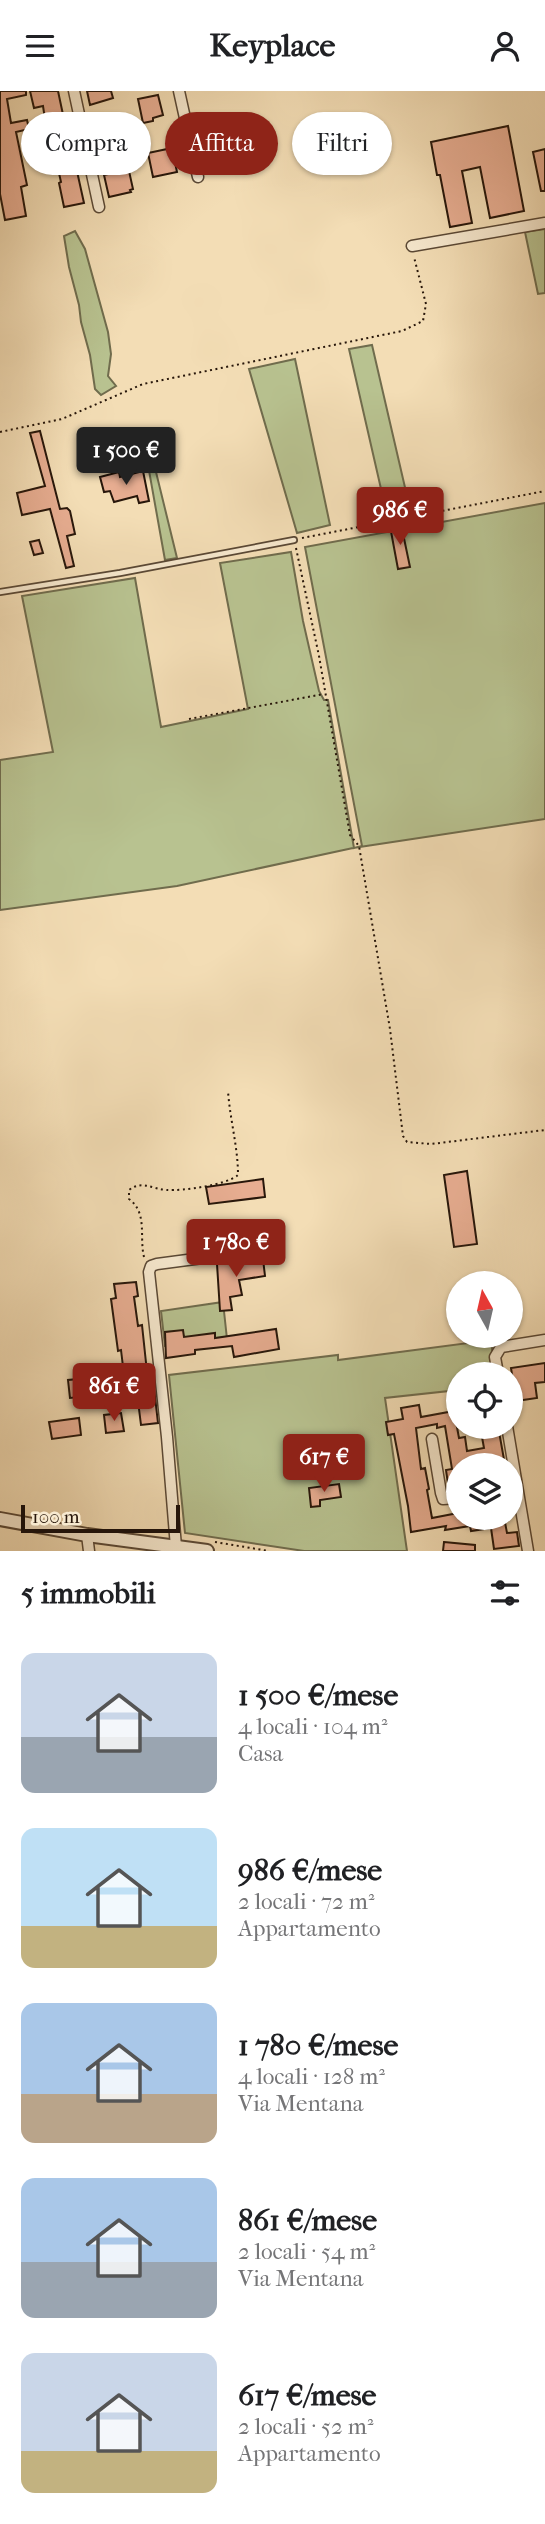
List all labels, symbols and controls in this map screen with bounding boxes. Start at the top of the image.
icon: menu [21,27,59,65]
text: Keyplace [210,27,335,64]
icon: person [486,27,524,65]
chip: Compra [21,112,151,175]
chip: Affitta [165,112,278,175]
chip: Filtri [292,112,392,175]
pin: 1 500 € [61,427,191,487]
text: 1 500 € [93,436,159,463]
pin: 986 € [351,487,449,547]
text: 986 € [373,496,427,523]
pin: 1 780 € [171,1219,301,1279]
text: 1 780 € [202,1228,270,1255]
north arrow [446,1271,523,1347]
map controls [446,1271,523,1530]
button: locate [446,1362,523,1439]
pin: 861 € [65,1363,163,1423]
text: 861 € [89,1372,139,1399]
pin: 617 € [275,1435,373,1494]
text: 617 € [299,1443,349,1470]
button: layers [446,1453,523,1530]
scale bar [21,1502,180,1534]
text: 100 m [32,1506,80,1528]
icon: filters [486,1574,524,1612]
text: 5 immobili [21,1576,156,1611]
text: 1 500 €/mese [238,1678,398,1713]
icon: home [77,1681,161,1765]
text: 4 locali · 104 m² [238,1713,387,1740]
text: Casa [238,1740,283,1767]
text: 986 €/mese [238,1853,382,1888]
icon: home [77,1856,161,1940]
text: 2 locali · 72 m² [238,1888,374,1915]
text: Appartamento [238,1915,381,1942]
text: 1 780 €/mese [238,2028,398,2063]
icon: home [77,2031,161,2115]
text: 4 locali · 128 m² [238,2063,385,2090]
text: Via Mentana [238,2090,363,2117]
text: 861 €/mese [238,2203,377,2238]
icon: home [77,2206,161,2290]
text: 2 locali · 54 m² [238,2238,375,2265]
text: Via Mentana [238,2265,363,2292]
text: 617 €/mese [238,2378,376,2413]
icon: home [77,2381,161,2465]
text: 2 locali · 52 m² [238,2413,373,2440]
text: Appartamento [238,2440,381,2467]

